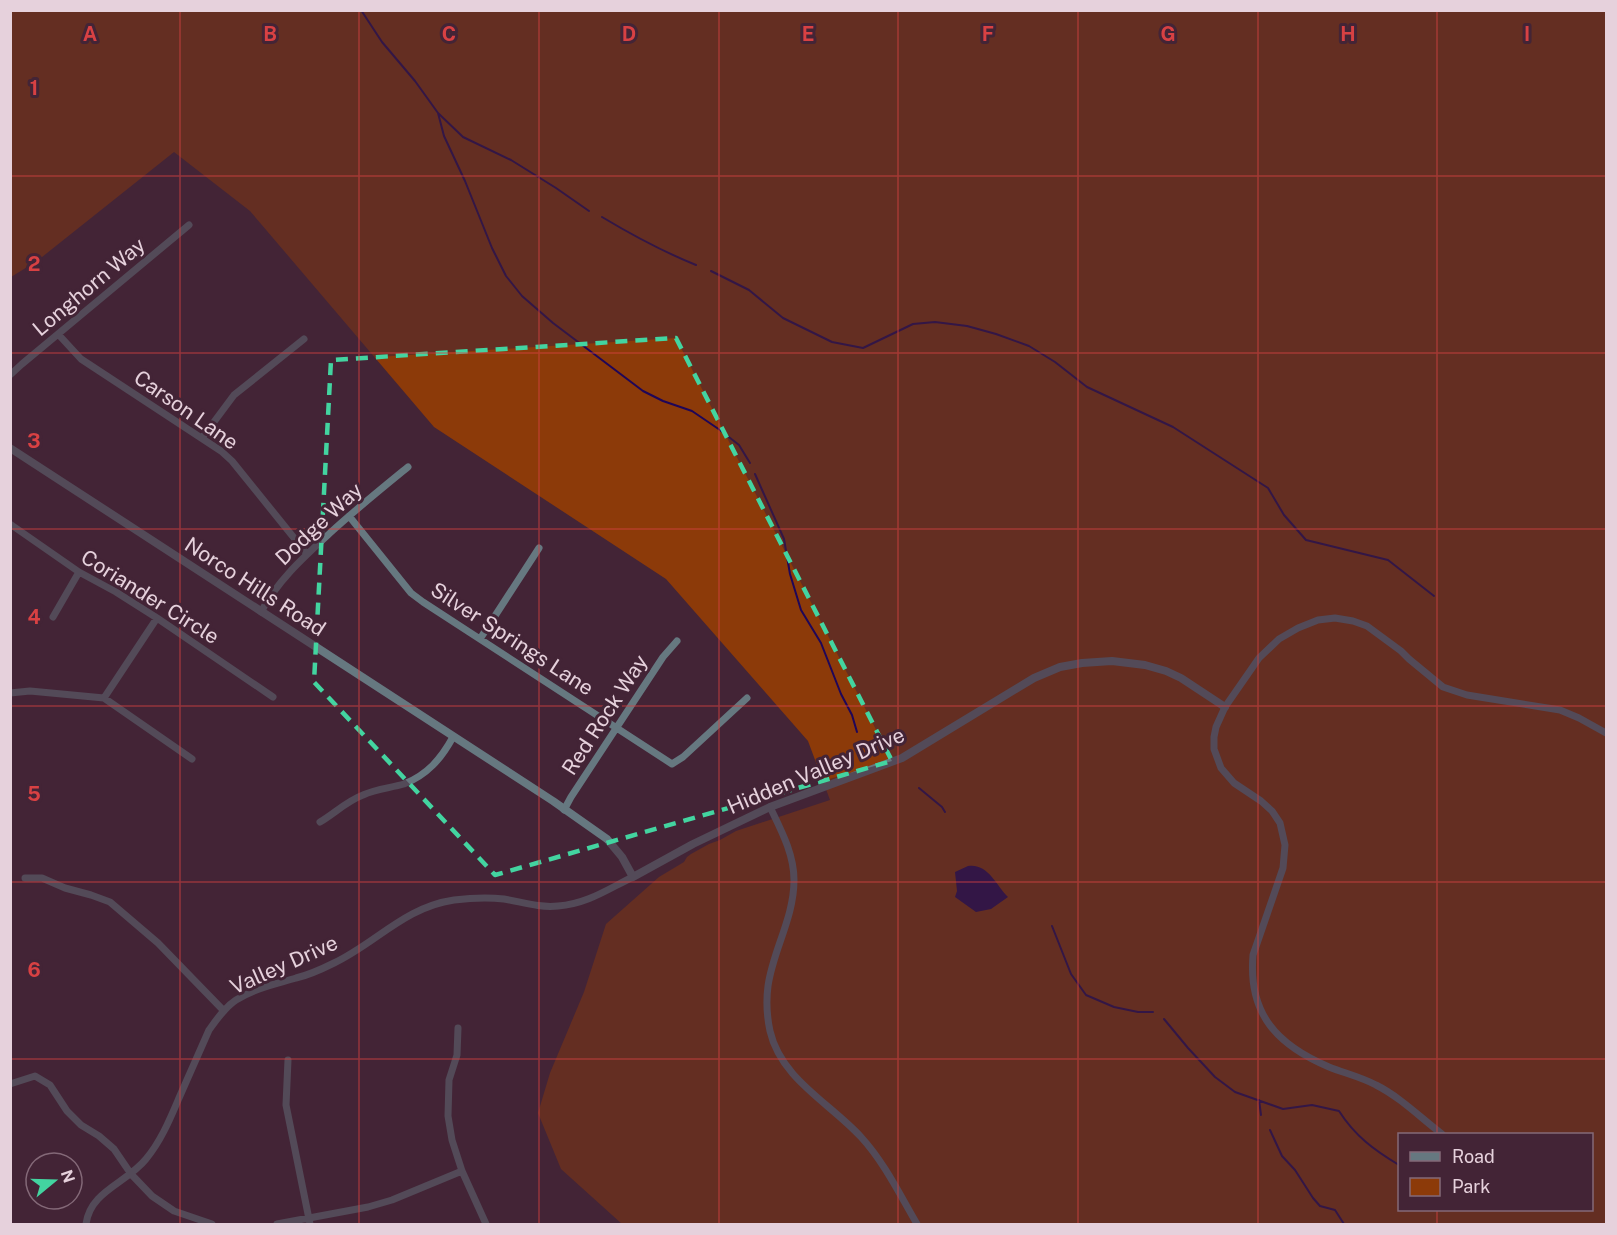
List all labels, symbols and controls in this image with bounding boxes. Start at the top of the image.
text: A [83,22,97,46]
text: B [263,22,277,46]
text: C [442,22,456,46]
text: D [622,22,636,46]
text: E [802,22,814,46]
text: F [982,22,994,46]
text: G [1160,22,1176,46]
text: H [1340,22,1356,46]
text: I [1524,22,1530,46]
text: 1 [30,76,38,100]
street label: Longhorn Way [27,232,150,341]
text: 2 [28,252,40,276]
street label: Carson Lane [129,365,243,455]
text: 3 [27,429,41,453]
street label: Dodge Way [270,477,367,570]
street label: Norco Hills Road [180,532,330,641]
street label: Coriander Circle [77,544,224,649]
street label: Silver Springs Lane [426,577,598,701]
text: 4 [27,605,41,629]
street label: Red Rock Way [556,650,653,780]
street label: Hidden Valley Drive [724,722,908,819]
text: 5 [27,782,41,806]
street label: Valley Drive [226,930,341,999]
text: 6 [27,958,41,982]
legend [1398,1133,1593,1211]
text: Road [1452,1146,1495,1167]
north arrow [24,1151,84,1211]
text: N [57,1167,79,1185]
text: Park [1452,1176,1490,1197]

